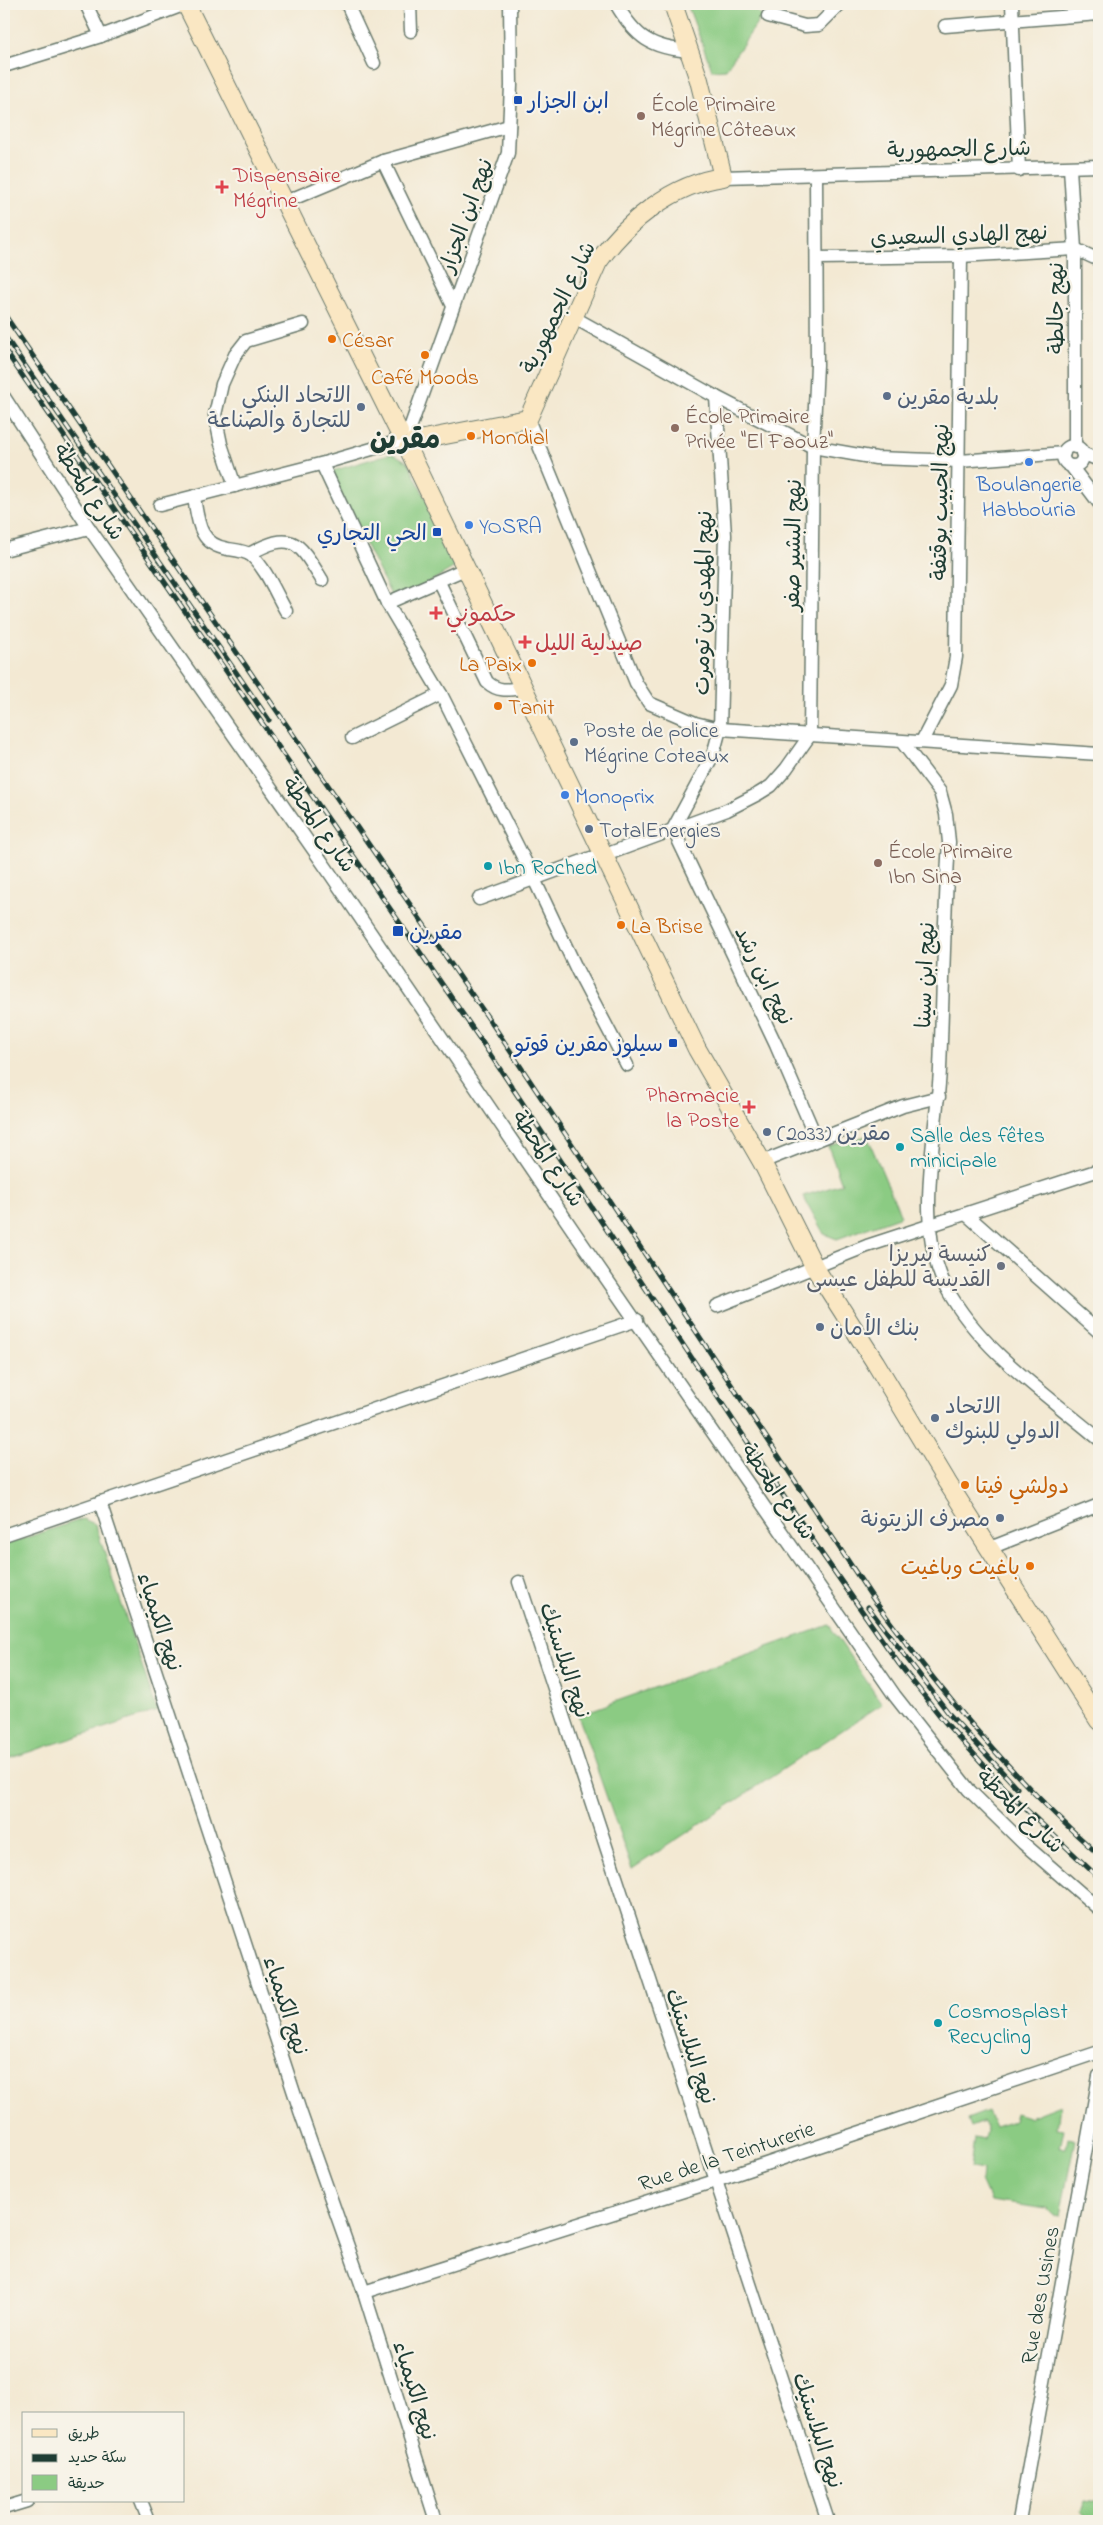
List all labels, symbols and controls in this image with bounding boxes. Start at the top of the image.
place label: ابن الجزار [526,87,609,119]
place label: École Primaire Mégrine Côteaux [651,90,796,148]
marker: ابن الجزار [512,94,524,106]
marker: École Primaire Mégrine Côteaux [635,110,647,122]
street label: شارع الجمهورية [887,134,1031,168]
street label: نهج ابن الجزار [432,155,503,279]
place label: Dispensaire Mégrine [232,161,341,219]
marker: Dispensaire Mégrine [215,180,229,194]
street label: نهج الهادي السعيدي [870,218,1048,256]
street label: شارع الجمهورية [514,237,606,380]
street label: نهج جالطة [1042,262,1074,354]
place label: César [342,326,394,358]
marker: César [326,333,338,345]
marker: Café Moods [419,349,431,361]
place label: Café Moods [371,363,479,395]
place label: الاتحاد البنكي للتجارة والصناعة [207,381,351,438]
place label: بلدية مقرين [897,383,999,415]
marker: بلدية مقرين [881,390,893,402]
marker: الاتحاد البنكي للتجارة والصناعة [355,401,367,413]
place label: École Primaire Privée "El Faouz" [685,402,833,459]
district label: مقرين [370,421,440,462]
marker: École Primaire Privée "El Faouz" [669,422,681,434]
place label: Mondial [481,423,549,455]
street label: نهج الحبيب بوقتفة [925,423,959,581]
marker: Mondial [465,430,477,442]
street label: شارع المحطة [44,437,131,548]
marker: Boulangerie Habbouria [1023,456,1035,468]
place label: Boulangerie Habbouria [975,470,1082,527]
street label: نهج البشير صفر [778,479,812,613]
street label: نهج المهدي بن تومرت [687,510,723,696]
place label: YOSRA [479,512,542,544]
place label: الحي التجاري [317,519,427,552]
marker: YOSRA [463,519,475,531]
marker: الحي التجاري [431,526,443,538]
place label: حكموني [446,600,516,633]
marker: حكموني [430,607,442,619]
place label: صيدلية الليل [535,629,643,661]
marker: صيدلية الليل [519,636,531,648]
place label: La Paix [459,650,522,682]
marker: La Paix [526,657,538,669]
place label: Tanit [508,693,555,725]
marker: Tanit [492,700,504,712]
place label: Poste de police Mégrine Coteaux [584,716,729,774]
marker: Poste de police Mégrine Coteaux [568,736,580,748]
street label: شارع المحطة [273,771,362,880]
place label: Monoprix [575,782,655,814]
marker: Monoprix [559,789,571,801]
place label: TotalEnergies [599,816,721,849]
marker: TotalEnergies [583,823,595,835]
place label: École Primaire Ibn Sina [888,837,1013,894]
place label: Ibn Roched [498,853,597,885]
marker: École Primaire Ibn Sina [872,857,884,869]
marker: Ibn Roched [482,860,494,872]
place label: La Brise [631,912,703,944]
place label: مقرين [409,918,463,950]
marker: La Brise [615,919,627,931]
street label: نهج ابن رشد [725,921,800,1031]
street label: نهج ابن سينا [909,921,945,1029]
marker: مقرين [391,924,405,938]
place label: سيلوز مقرين قوتو [513,1030,663,1062]
marker: سيلوز مقرين قوتو [667,1037,679,1049]
place label: Pharmacie la Poste [646,1081,739,1138]
marker: Pharmacie la Poste [743,1101,755,1113]
street label: شارع المحطة [502,1105,591,1215]
place label: مقرين (2033) [777,1119,891,1151]
place label: Salle des fêtes minicipale [910,1121,1045,1178]
marker: مقرين (2033) [761,1126,773,1138]
marker: Salle des fêtes minicipale [894,1141,906,1153]
place label: كنيسة تيريزا القديسة للطفل عيسى [806,1240,991,1297]
marker: كنيسة تيريزا القديسة للطفل عيسى [995,1260,1007,1272]
place label: بنك الأمان [830,1312,920,1346]
marker: بنك الأمان [814,1321,826,1333]
place label: الاتحاد الدولي للبنوك [945,1392,1060,1450]
marker: الاتحاد الدولي للبنوك [929,1412,941,1424]
street label: شارع المحطة [732,1438,821,1547]
place label: دولشي فيتا [975,1472,1069,1505]
marker: دولشي فيتا [959,1479,971,1491]
place label: مصرف الزيتونة [861,1505,990,1537]
marker: مصرف الزيتونة [994,1512,1006,1524]
place label: باغيت وباغيت [901,1553,1020,1585]
marker: باغيت وباغيت [1024,1560,1036,1572]
street label: نهج الكيمياء [127,1568,189,1676]
street label: نهج البلاستيك [529,1599,597,1723]
street label: شارع المحطة [968,1762,1070,1862]
street label: نهج الكيمياء [253,1952,315,2060]
street label: نهج البلاستيك [655,1985,723,2109]
place label: Cosmosplast Recycling [948,1997,1069,2055]
marker: Cosmosplast Recycling [932,2017,944,2029]
street label: Rue de la Teinturerie [635,2114,819,2201]
street label: Rue des Usines [1014,2224,1070,2367]
street label: نهج الكيمياء [383,2337,443,2445]
street label: نهج البلاستيك [782,2369,850,2493]
legend [22,2412,185,2502]
text: طريق [68,2423,100,2445]
text: سكة حديد [68,2447,127,2469]
text: حديقة [68,2473,105,2495]

